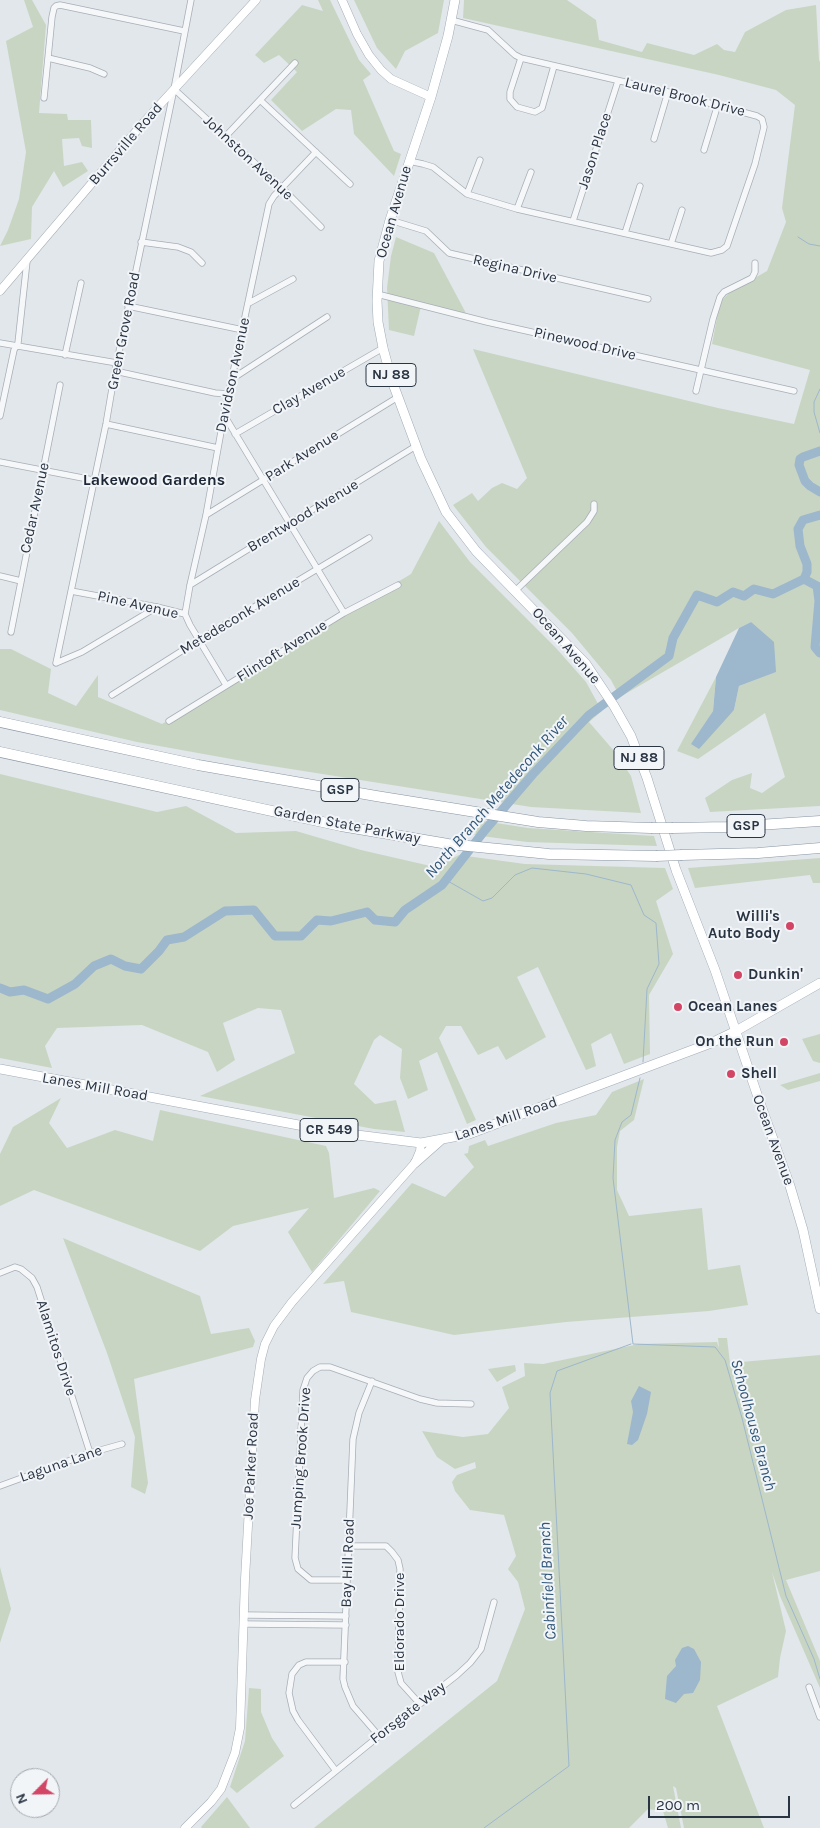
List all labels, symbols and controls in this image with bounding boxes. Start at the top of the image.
street label: Laurel Brook Drive [623,73,747,121]
street label: Burrsville Road [85,99,167,189]
street label: Jason Place [574,111,616,191]
street label: Johnston Avenue [199,112,297,204]
street label: Ocean Avenue [372,164,416,260]
street label: Regina Drive [471,251,559,287]
street label: Green Grove Road [104,271,144,391]
street label: Davidson Avenue [212,316,254,434]
street label: Pinewood Drive [532,324,638,364]
street label: Clay Avenue [269,363,349,419]
road number: NJ 88 [366,364,416,386]
street label: Park Avenue [262,426,342,486]
street label: Cedar Avenue [17,461,53,555]
district label: Lakewood Gardens [83,470,225,490]
street label: Brentwood Avenue [244,476,362,556]
street label: Metedeconk Avenue [177,573,303,659]
street label: Pine Avenue [96,587,180,623]
street label: Ocean Avenue [528,604,604,688]
street label: Flintoft Avenue [234,616,330,686]
water label: North Branch Metedeconk River [421,712,573,882]
road number: NJ 88 [614,746,664,770]
road number: GSP [321,778,359,802]
street label: Garden State Parkway [272,802,422,848]
road number: GSP [727,814,765,838]
place label: Willi's Auto Body [708,908,780,943]
marker: Willi's Auto Body [784,920,796,932]
place label: Dunkin' [748,966,803,984]
marker: Dunkin' [732,969,744,981]
place label: Ocean Lanes [688,998,777,1016]
marker: Ocean Lanes [672,1001,684,1013]
place label: On the Run [695,1033,774,1051]
marker: On the Run [778,1036,790,1048]
place label: Shell [741,1065,777,1083]
marker: Shell [725,1068,737,1080]
street label: Lanes Mill Road [41,1069,149,1105]
street label: Ocean Avenue [748,1092,798,1188]
street label: Lanes Mill Road [452,1093,560,1145]
road number: CR 549 [300,1118,358,1142]
street label: Alamitos Drive [32,1298,80,1398]
water label: Schoolhouse Branch [726,1357,780,1493]
street label: Jumping Brook Drive [287,1387,315,1529]
street label: Joe Parker Road [239,1412,263,1520]
street label: Laguna Lane [18,1442,104,1486]
street label: Bay Hill Road [337,1518,359,1608]
water label: Cabinfield Branch [535,1521,561,1641]
street label: Eldorado Drive [391,1572,409,1672]
street label: Forsgate Way [367,1678,449,1748]
north arrow [10,1768,60,1818]
scale bar [650,1786,792,1818]
text: N [12,1791,31,1807]
text: 200 m [656,1796,700,1814]

